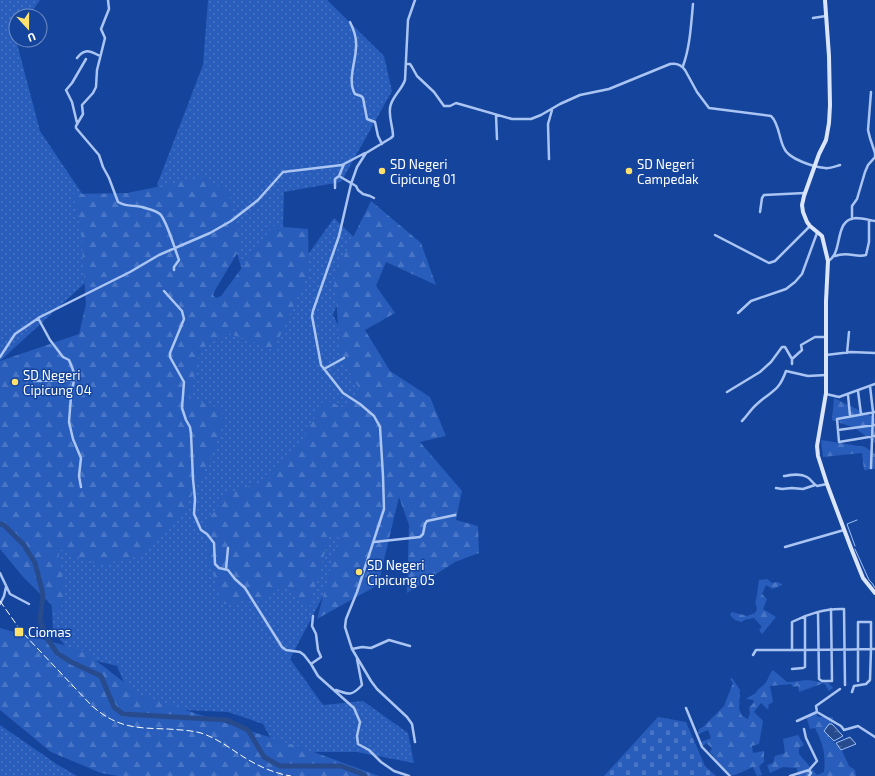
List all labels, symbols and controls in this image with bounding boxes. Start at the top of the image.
north arrow [8,8,48,48]
text: U [26,30,38,45]
place label: SD Negeri Cipicung 01 [390,156,456,187]
place label: SD Negeri Campedak [637,156,699,187]
marker: SD Negeri Cipicung 01 [377,166,387,176]
marker: SD Negeri Campedak [624,166,634,176]
place label: SD Negeri Cipicung 04 [23,367,92,398]
marker: SD Negeri Cipicung 04 [10,377,20,387]
place label: SD Negeri Cipicung 05 [367,557,435,588]
marker: SD Negeri Cipicung 05 [354,567,364,577]
place label: Ciomas [28,624,71,640]
marker: Ciomas [13,626,25,638]

